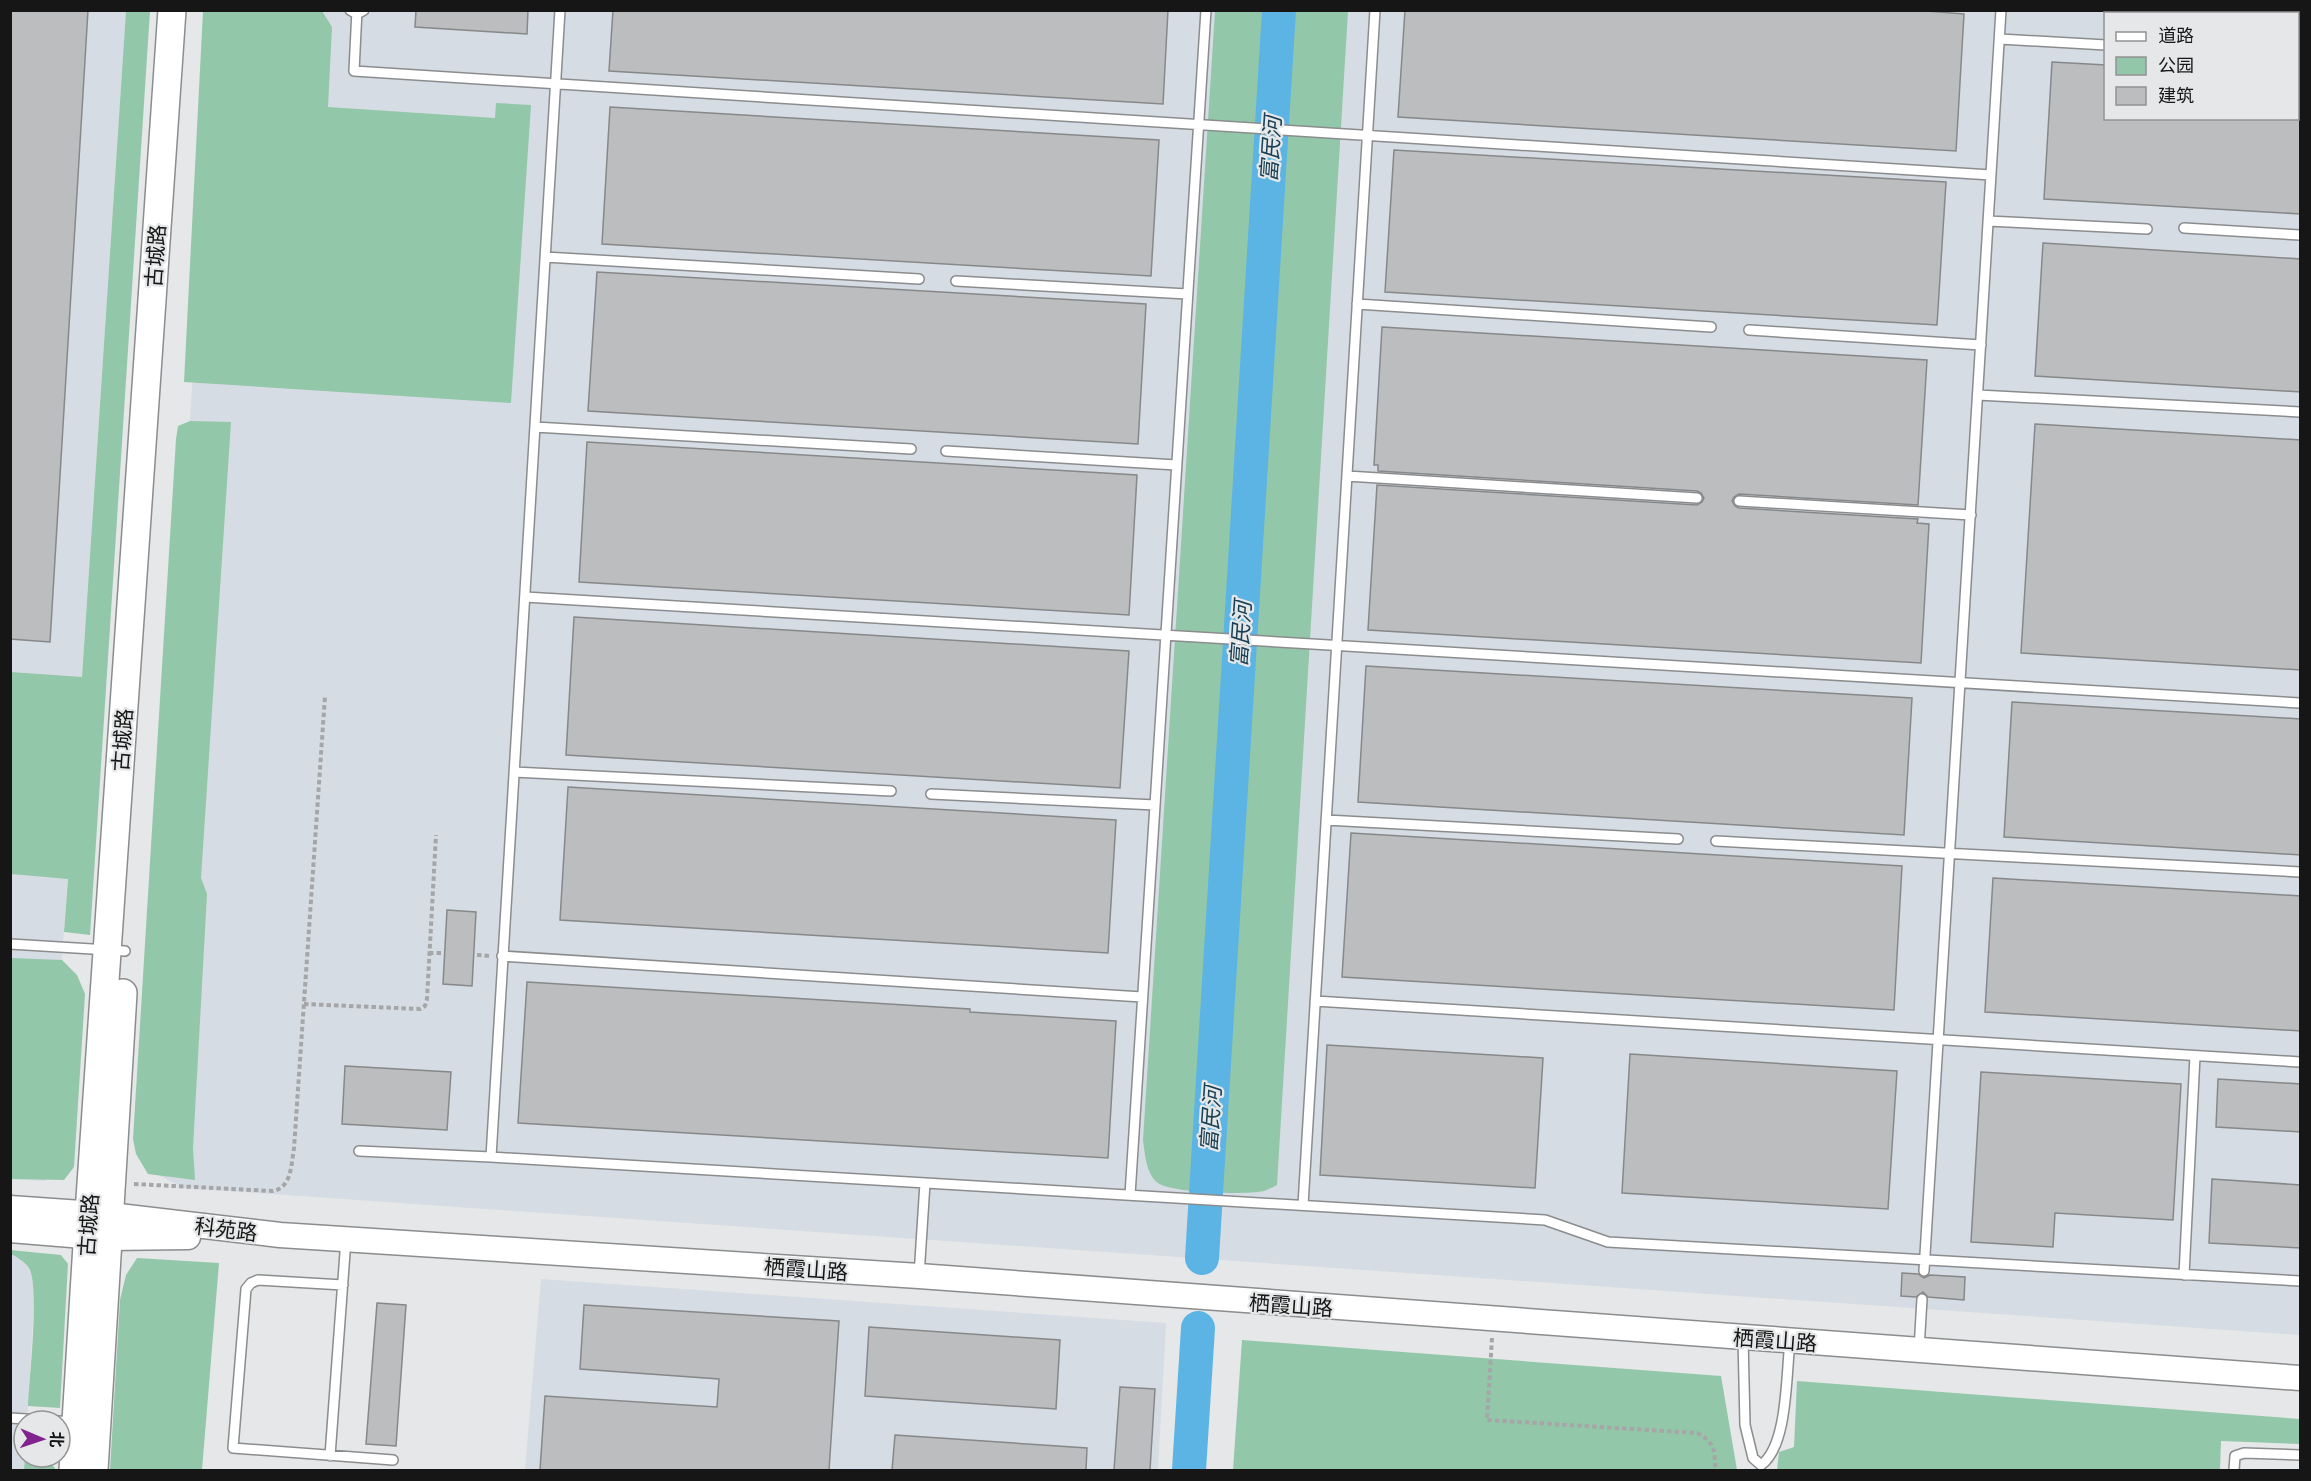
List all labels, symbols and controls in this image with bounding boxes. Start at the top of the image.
legend [2104,12,2299,120]
text: 道路 [2158,24,2194,47]
text: 公园 [2158,54,2194,77]
text: 建筑 [2158,84,2194,107]
water label: 富民河 [1253,111,1287,183]
street label: 古城路 [139,224,171,288]
water label: 富民河 [1223,596,1257,668]
street label: 古城路 [106,708,138,772]
water label: 富民河 [1193,1081,1227,1153]
street label: 古城路 [72,1193,104,1257]
street label: 科苑路 [193,1211,259,1247]
street label: 栖霞山路 [763,1252,849,1286]
street label: 栖霞山路 [1248,1288,1334,1322]
street label: 栖霞山路 [1732,1323,1818,1357]
north arrow [12,1409,72,1469]
text: 北 [47,1431,67,1448]

